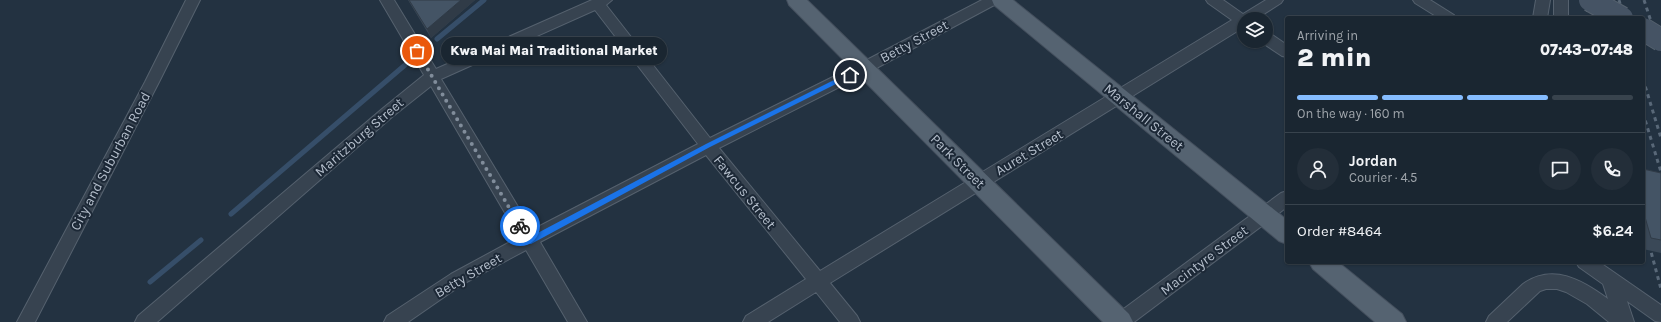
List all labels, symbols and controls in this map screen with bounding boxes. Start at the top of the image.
map controls [1237,12,1273,48]
button: layers [1237,12,1273,48]
street label: Betty Street [877,16,951,66]
text: Arriving in [1297,28,1358,43]
pin [400,34,434,68]
callout: Kwa Mai Mai Traditional Market [441,37,667,65]
icon: bag [406,40,428,62]
text: 07:43–07:48 [1540,41,1633,59]
text: 2 min [1297,42,1372,73]
text: Kwa Mai Mai Traditional Market [450,43,658,58]
pin [833,58,867,92]
icon: home [839,64,861,86]
street label: Marshall Street [1100,80,1187,155]
street label: City and Suburban Road [67,89,154,233]
street label: Maritzburg Street [311,94,407,181]
text: On the way · 160 m [1297,106,1405,121]
street label: Auret Street [992,126,1066,179]
street label: Park Street [927,131,988,192]
button: person [1297,148,1339,190]
button: chat [1539,148,1581,190]
button: phone [1591,148,1633,190]
street label: Fawcus Street [710,152,779,233]
text: Jordan [1349,152,1397,170]
text: Courier · 4.5 [1349,170,1417,185]
courier [500,206,540,246]
icon: bike [509,215,531,237]
street label: Macintyre Street [1157,222,1251,299]
text: Order #8464 [1297,222,1382,240]
text: $6.24 [1592,222,1633,240]
street label: Betty Street [432,249,505,301]

